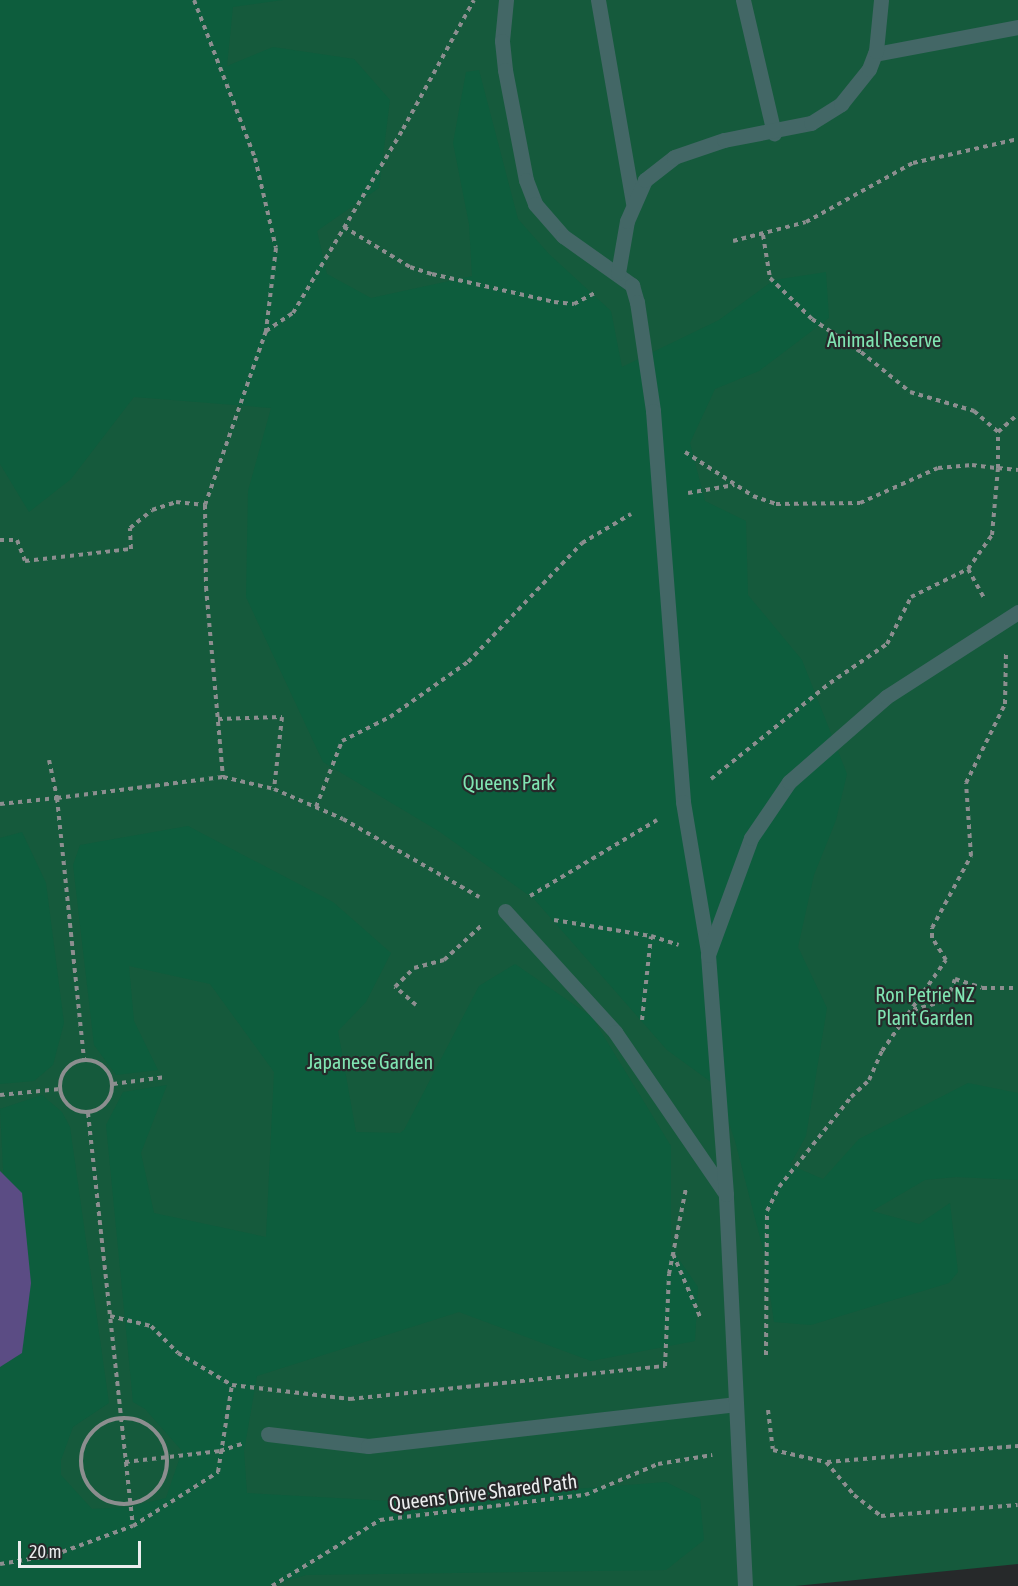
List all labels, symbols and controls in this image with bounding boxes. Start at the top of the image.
park label: Animal Reserve [827,327,941,351]
park label: Queens Park [463,770,555,794]
park label: Ron Petrie NZ Plant Garden [875,982,975,1029]
park label: Japanese Garden [307,1049,433,1073]
street label: Queens Drive Shared Path [388,1469,578,1515]
scale bar [21,1529,144,1567]
text: 20 m [29,1541,61,1562]

